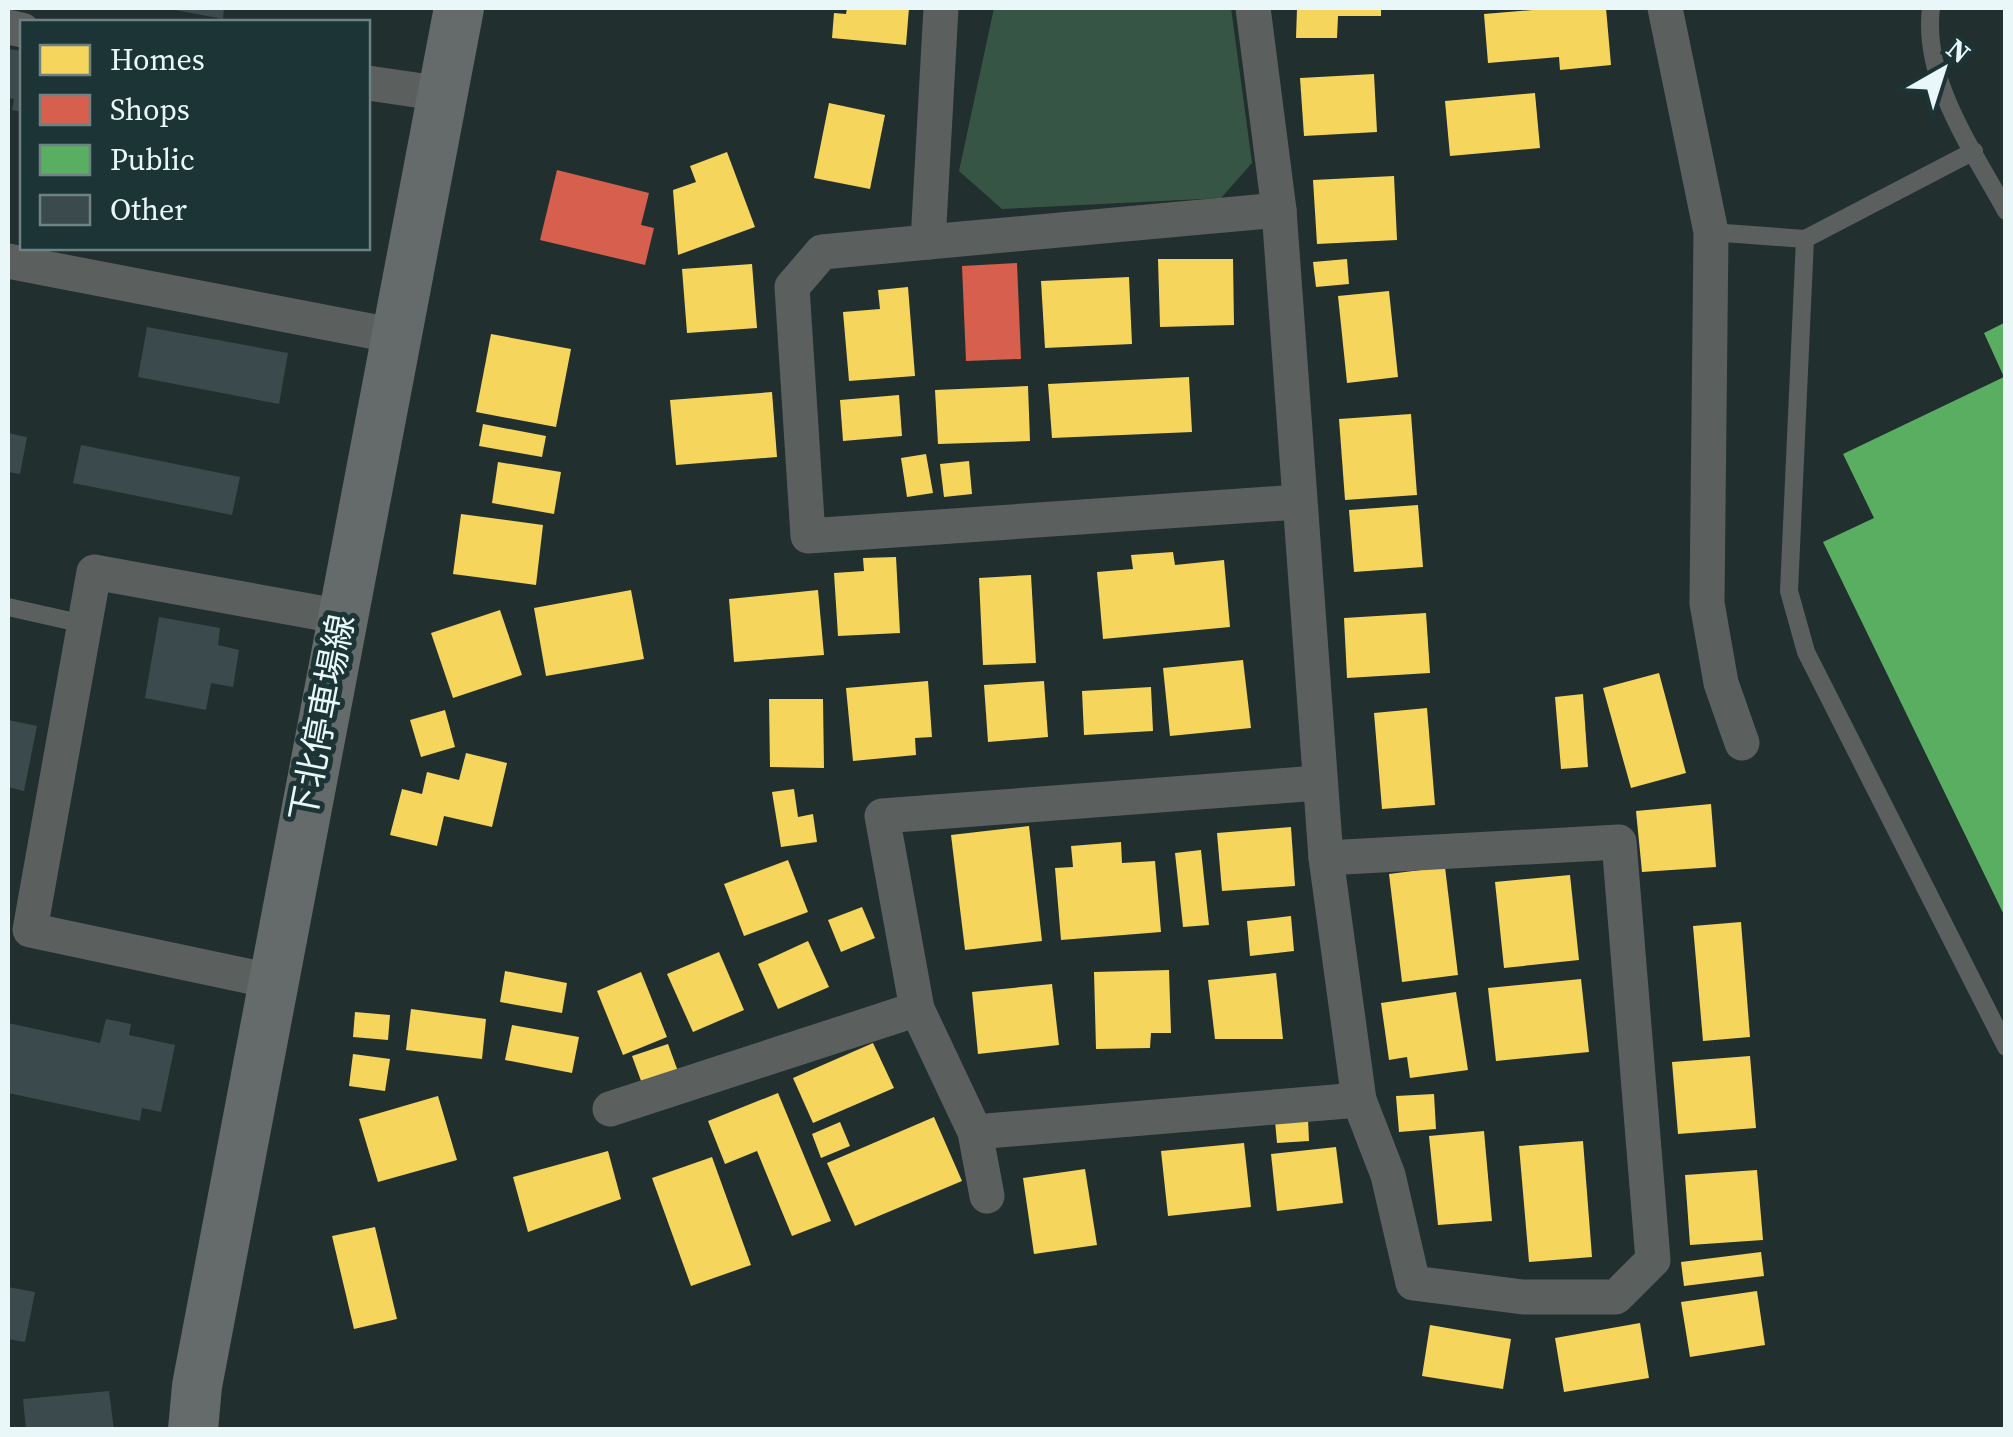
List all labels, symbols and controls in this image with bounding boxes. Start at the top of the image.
legend [20,20,370,250]
north arrow [1893,20,1993,120]
text: N [1939,29,1979,72]
text: Homes [110,39,205,80]
text: Shops [110,89,190,130]
text: Public [110,139,195,180]
text: Other [110,189,187,230]
street label: 下北停車場線 [278,610,366,826]

